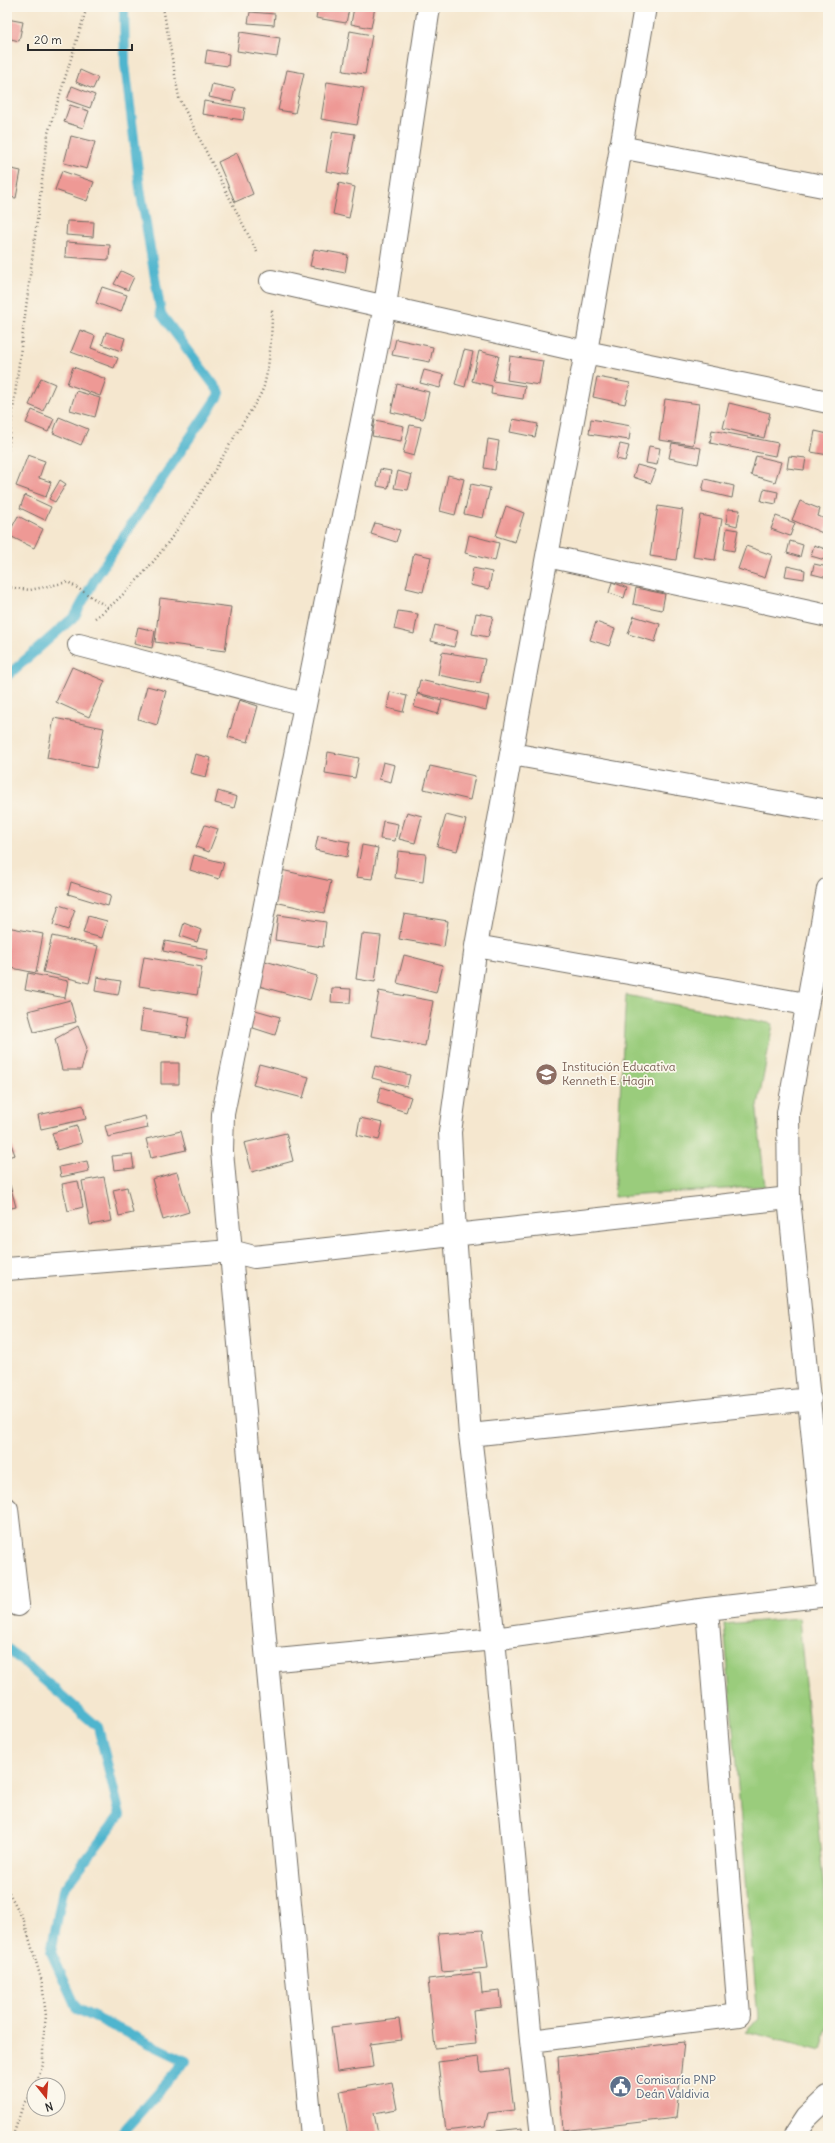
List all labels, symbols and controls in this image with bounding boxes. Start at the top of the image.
scale bar [28,26,132,52]
text: 20 m [34,32,62,47]
place label: Institución Educativa Kenneth E. Hagin [562,1059,676,1088]
school or university icon: Institución Educativa Kenneth E. Hagin [533,1061,559,1087]
place label: Comisaría PNP Deán Valdivia [636,2072,716,2101]
public building icon: Comisaría PNP Deán Valdivia [607,2074,633,2100]
north arrow [26,2077,66,2117]
text: N [43,2099,55,2114]

